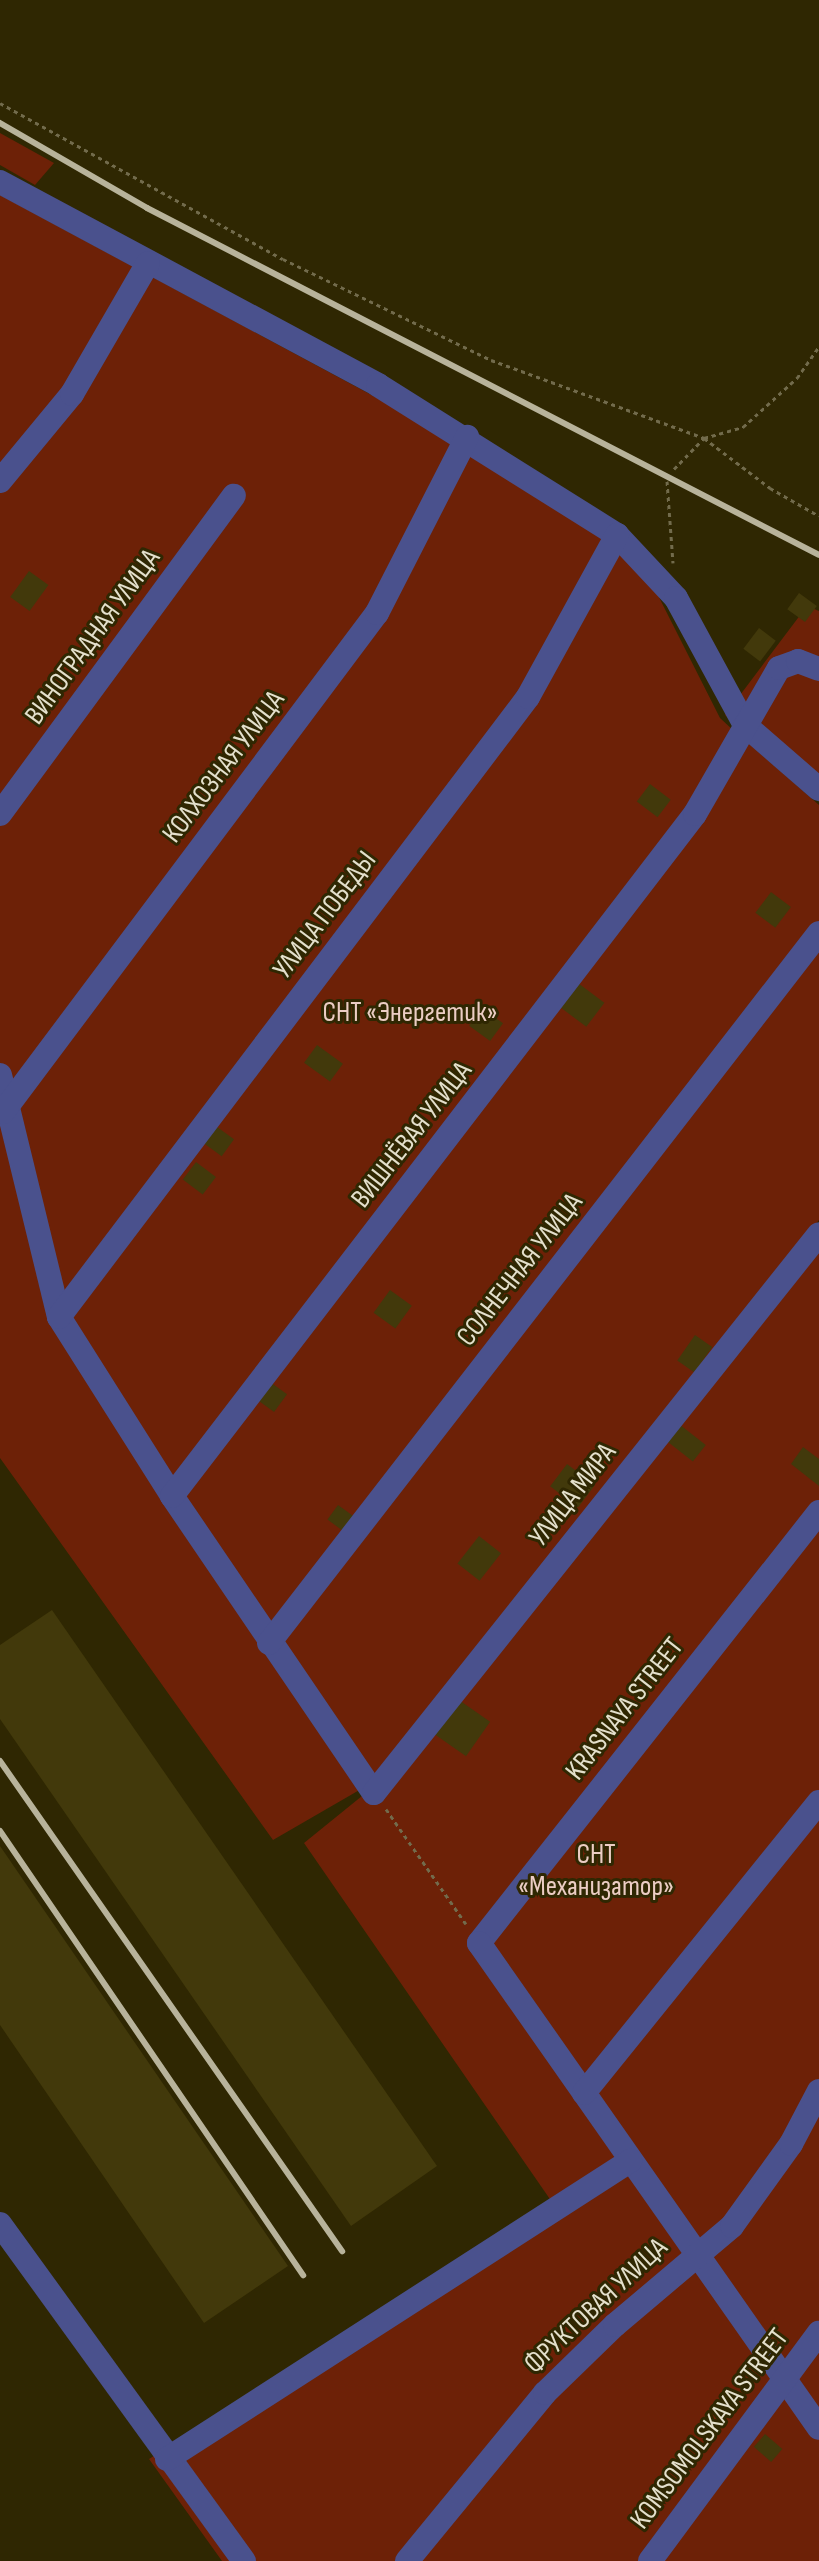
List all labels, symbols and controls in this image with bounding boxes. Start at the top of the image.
street label: ВИНОГРАДНАЯ УЛИЦА [18,543,168,731]
street label: КОЛХОЗНАЯ УЛИЦА [156,684,292,850]
street label: УЛИЦА ПОБЕДЫ [266,845,384,985]
park label: СНТ «Энергетик» [322,996,498,1030]
street label: ВИШНЁВАЯ УЛИЦА [345,1055,479,1215]
street label: СОЛНЕЧНАЯ УЛИЦА [450,1187,590,1353]
street label: УЛИЦА МИРА [522,1437,624,1553]
street label: KRASNAYA STREET [559,1631,691,1787]
park label: СНТ «Механизатор» [518,1838,674,1904]
street label: ФРУКТОВАЯ УЛИЦА [518,2231,674,2381]
street label: KOMSOMOLSKAYA STREET [624,2322,796,2536]

